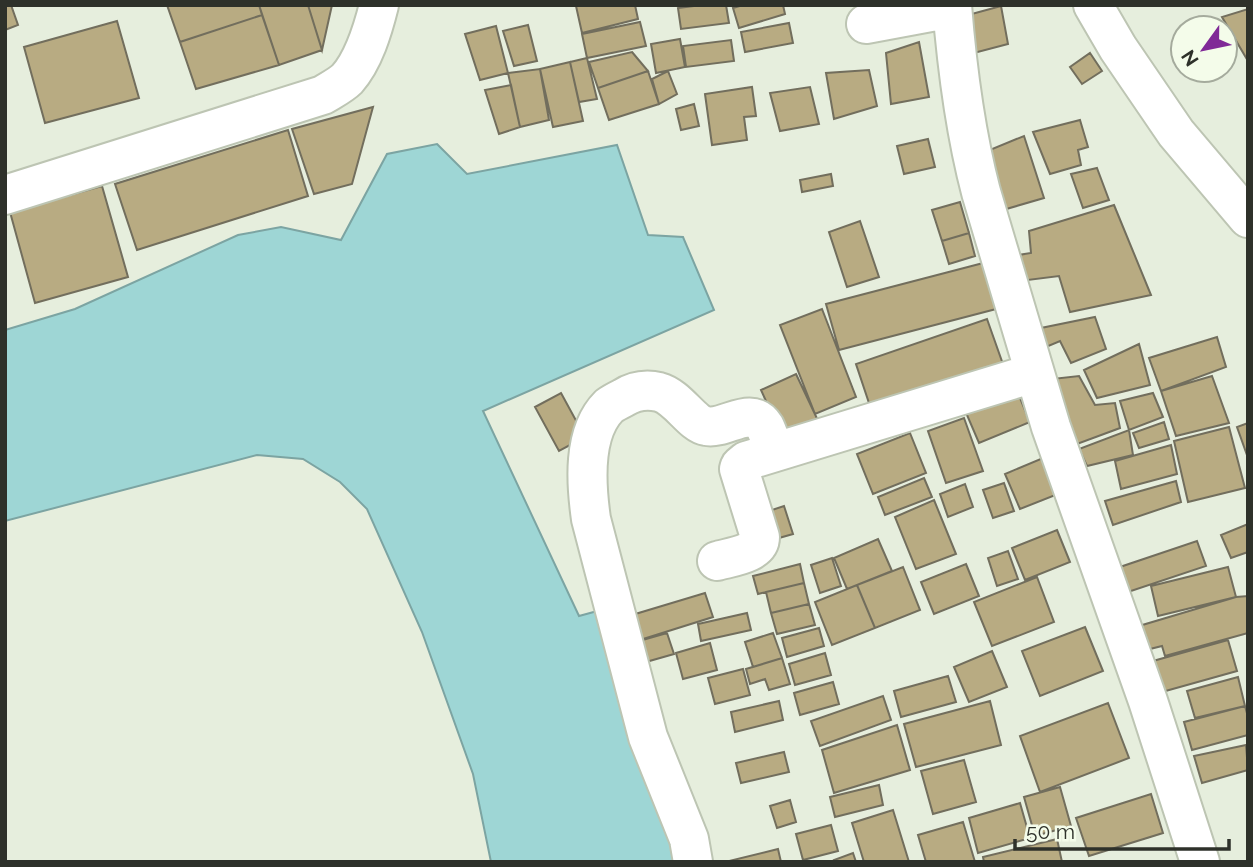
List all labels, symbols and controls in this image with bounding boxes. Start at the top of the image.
north arrow [1169,14,1239,84]
text: N [1177,46,1203,70]
scale bar [1015,808,1228,852]
text: 50 m [1026,819,1075,844]

